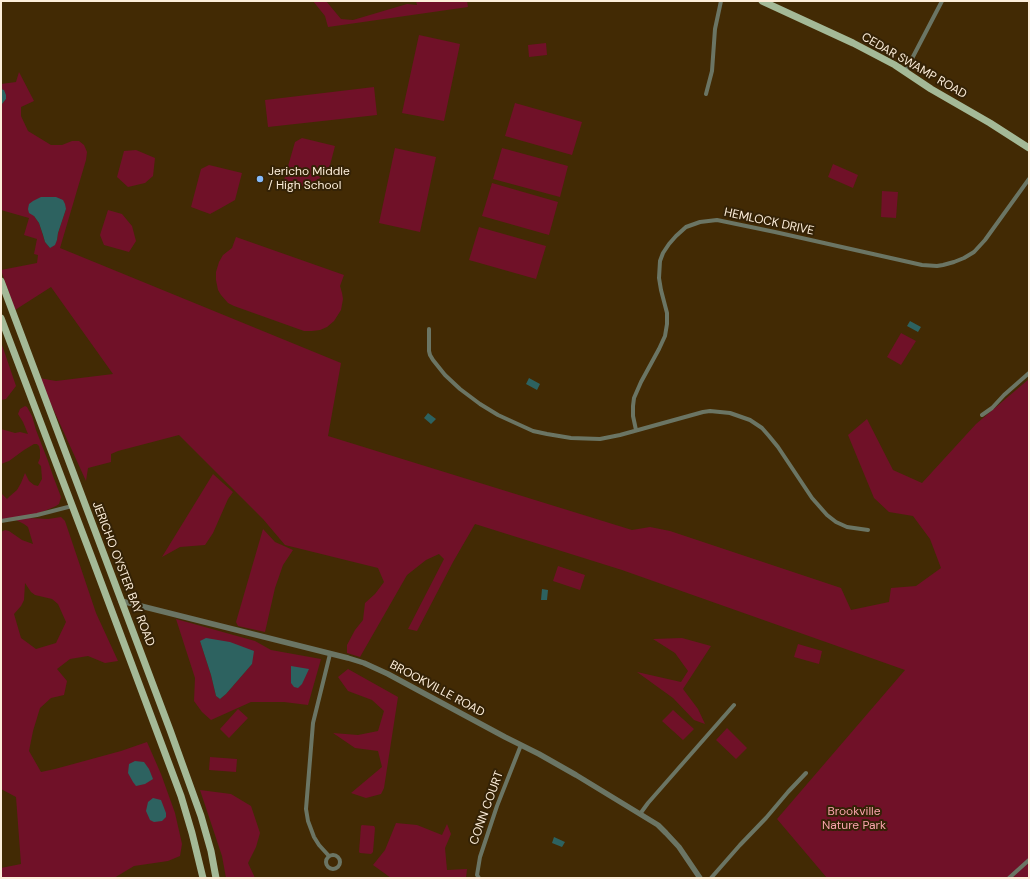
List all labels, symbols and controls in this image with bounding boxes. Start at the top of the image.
street label: CEDAR SWAMP ROAD [859,30,969,102]
place label: Jericho Middle / High School [268,165,350,193]
marker: Jericho Middle / High School [255,174,265,184]
street label: HEMLOCK DRIVE [723,205,815,239]
street label: JERICHO OYSTER BAY ROAD [89,499,157,649]
street label: BROOKVILLE ROAD [387,658,487,720]
street label: CONN COURT [467,769,507,847]
park label: Brookville Nature Park [822,805,886,833]

